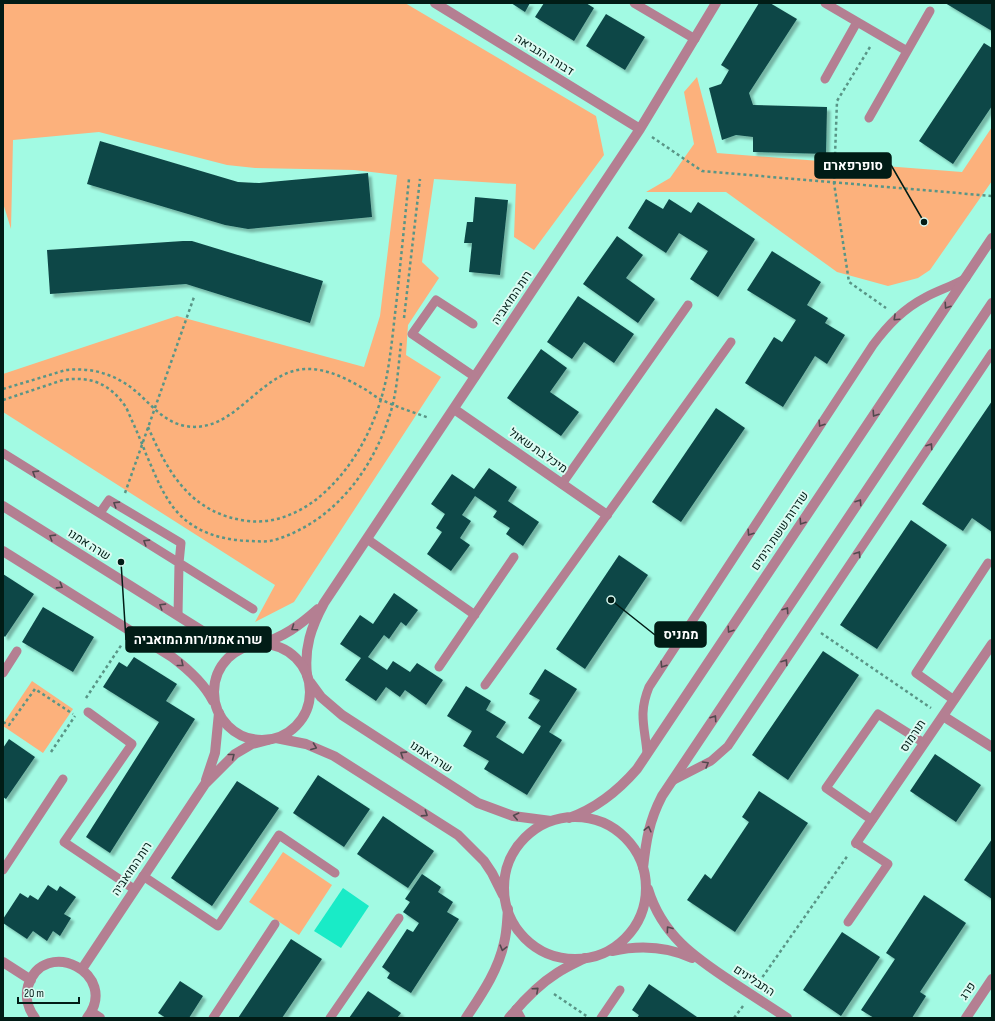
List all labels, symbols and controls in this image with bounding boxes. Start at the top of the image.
street label: דבורה הנביאה [512,31,576,79]
callout: סופרפארם [815,153,891,178]
text: סופרפארם [823,158,883,174]
street label: רות המואביה [489,268,535,328]
one-way arrow [945,301,952,308]
one-way arrow [893,313,901,321]
one-way arrow [872,409,879,416]
one-way arrow [818,420,826,427]
street label: מיכל בת שאול [506,425,570,477]
one-way arrow [925,443,933,450]
one-way arrow [33,471,40,478]
street label: שדרות ששת הימים [748,488,812,574]
one-way arrow [854,499,862,506]
one-way arrow [113,501,120,509]
one-way arrow [800,517,807,524]
street label: שרה אמנו [65,526,113,564]
one-way arrow [748,528,755,535]
one-way arrow [49,534,56,541]
one-way arrow [143,539,150,547]
one-way arrow [853,551,860,558]
one-way arrow [56,582,63,589]
one-way arrow [159,603,166,611]
one-way arrow [781,607,789,614]
callout: ממניס [655,622,706,647]
one-way arrow [291,623,298,631]
one-way arrow [728,625,735,632]
callout: שרה אמנו/רות המואביה [126,627,271,652]
text: ממניס [663,627,699,643]
text: שרה אמנו/רות המואביה [134,632,262,648]
one-way arrow [176,659,184,666]
one-way arrow [780,659,787,666]
one-way arrow [661,661,668,668]
one-way arrow [709,715,717,722]
street label: תורמוס [897,717,929,755]
street label: שרה אמנו [407,738,455,776]
one-way arrow [310,742,317,750]
one-way arrow [400,751,407,759]
one-way arrow [228,754,235,761]
one-way arrow [702,761,710,768]
one-way arrow [421,809,428,816]
one-way arrow [513,813,519,821]
one-way arrow [644,826,652,832]
street label: רות המואביה [109,839,155,899]
one-way arrow [666,926,674,933]
one-way arrow [499,944,508,951]
street label: התבלינים [731,962,777,1000]
scale bar [18,979,79,1005]
street label: פרג [957,979,979,1003]
text: 20 m [24,986,44,1001]
one-way arrow [531,987,539,994]

